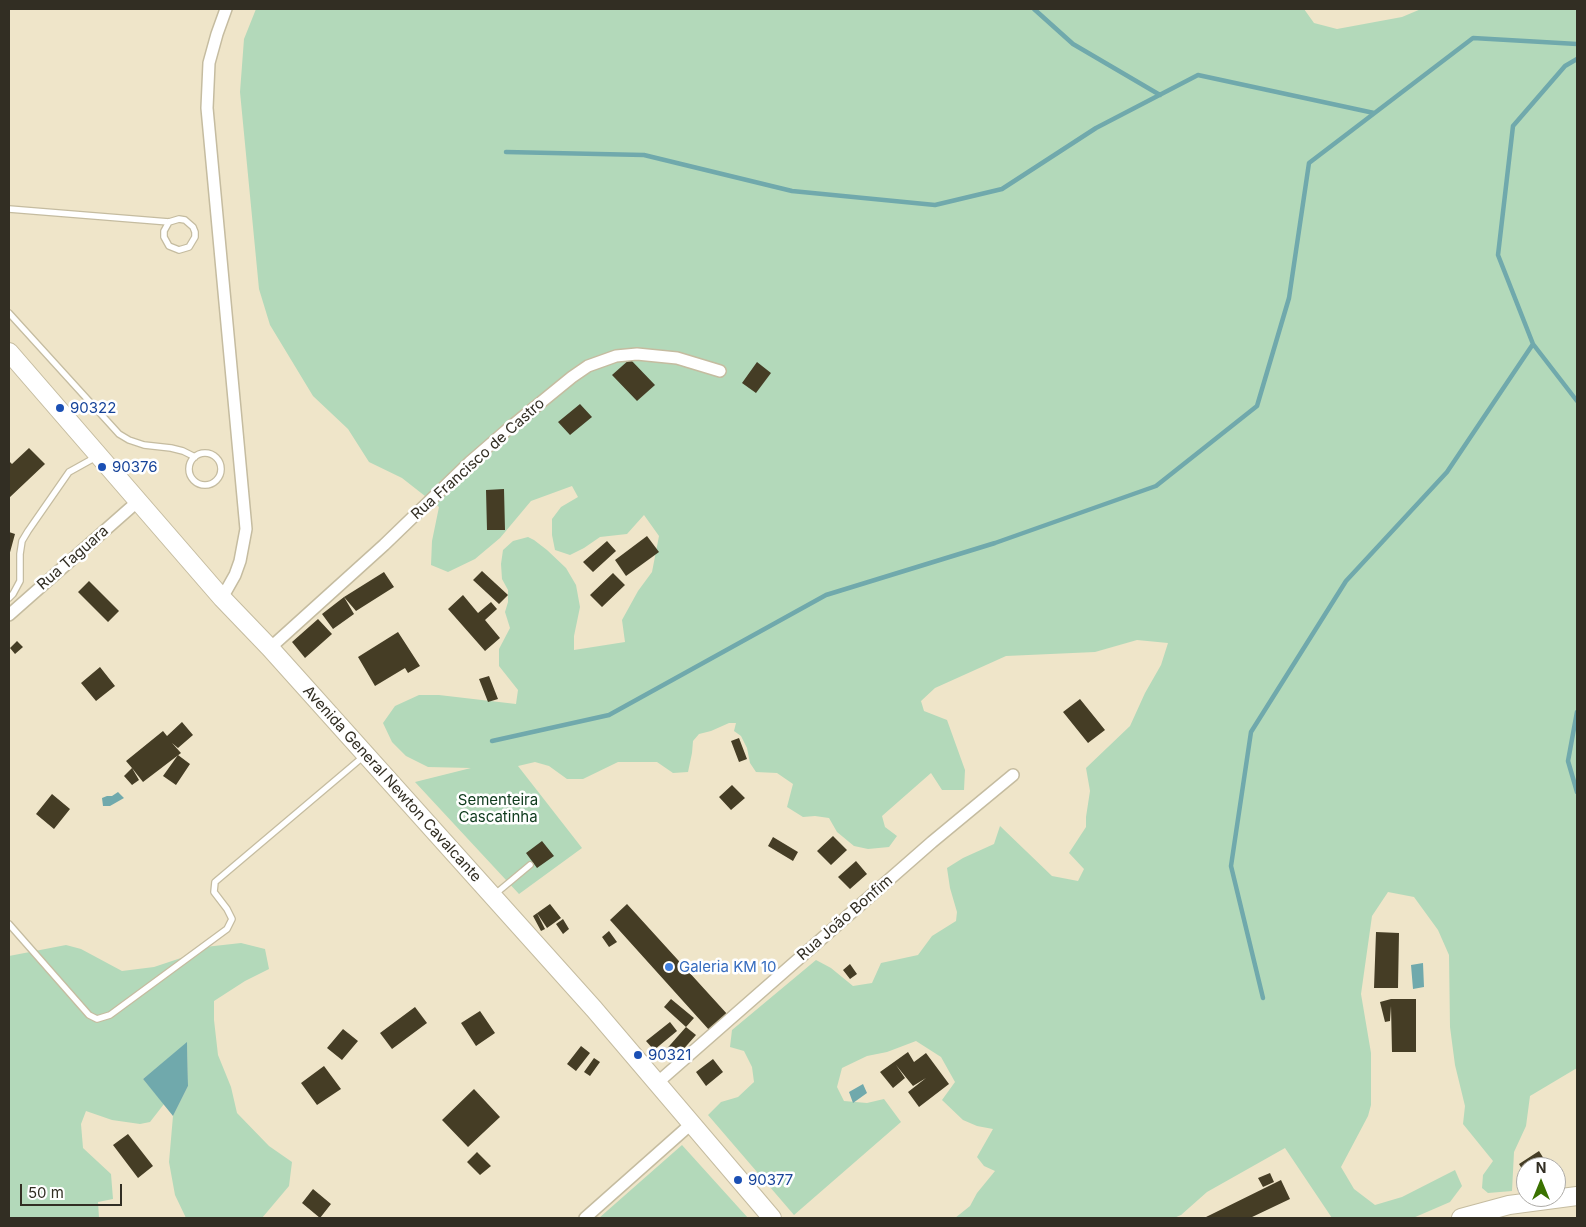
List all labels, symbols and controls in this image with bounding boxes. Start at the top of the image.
street label: Rua Francisco de Castro [408,394,548,524]
place label: 90322 [70,399,116,417]
marker: 90322 [54,402,66,414]
place label: 90376 [112,458,158,476]
marker: 90376 [96,461,108,473]
street label: Rua Taguara [34,522,112,594]
street label: Avenida General Newton Cavalcante [299,682,485,886]
park label: Sementeira Cascatinha [458,791,538,826]
street label: Rua João Bonfim [794,872,896,964]
place label: Galeria KM 10 [679,958,777,976]
marker: Galeria KM 10 [663,961,675,973]
place label: 90321 [648,1046,691,1064]
marker: 90321 [632,1049,644,1061]
north arrow [1516,1157,1566,1207]
text: N [1536,1159,1546,1176]
place label: 90377 [748,1171,793,1189]
scale bar [22,1174,125,1206]
marker: 90377 [732,1174,744,1186]
text: 50 m [28,1183,64,1202]

